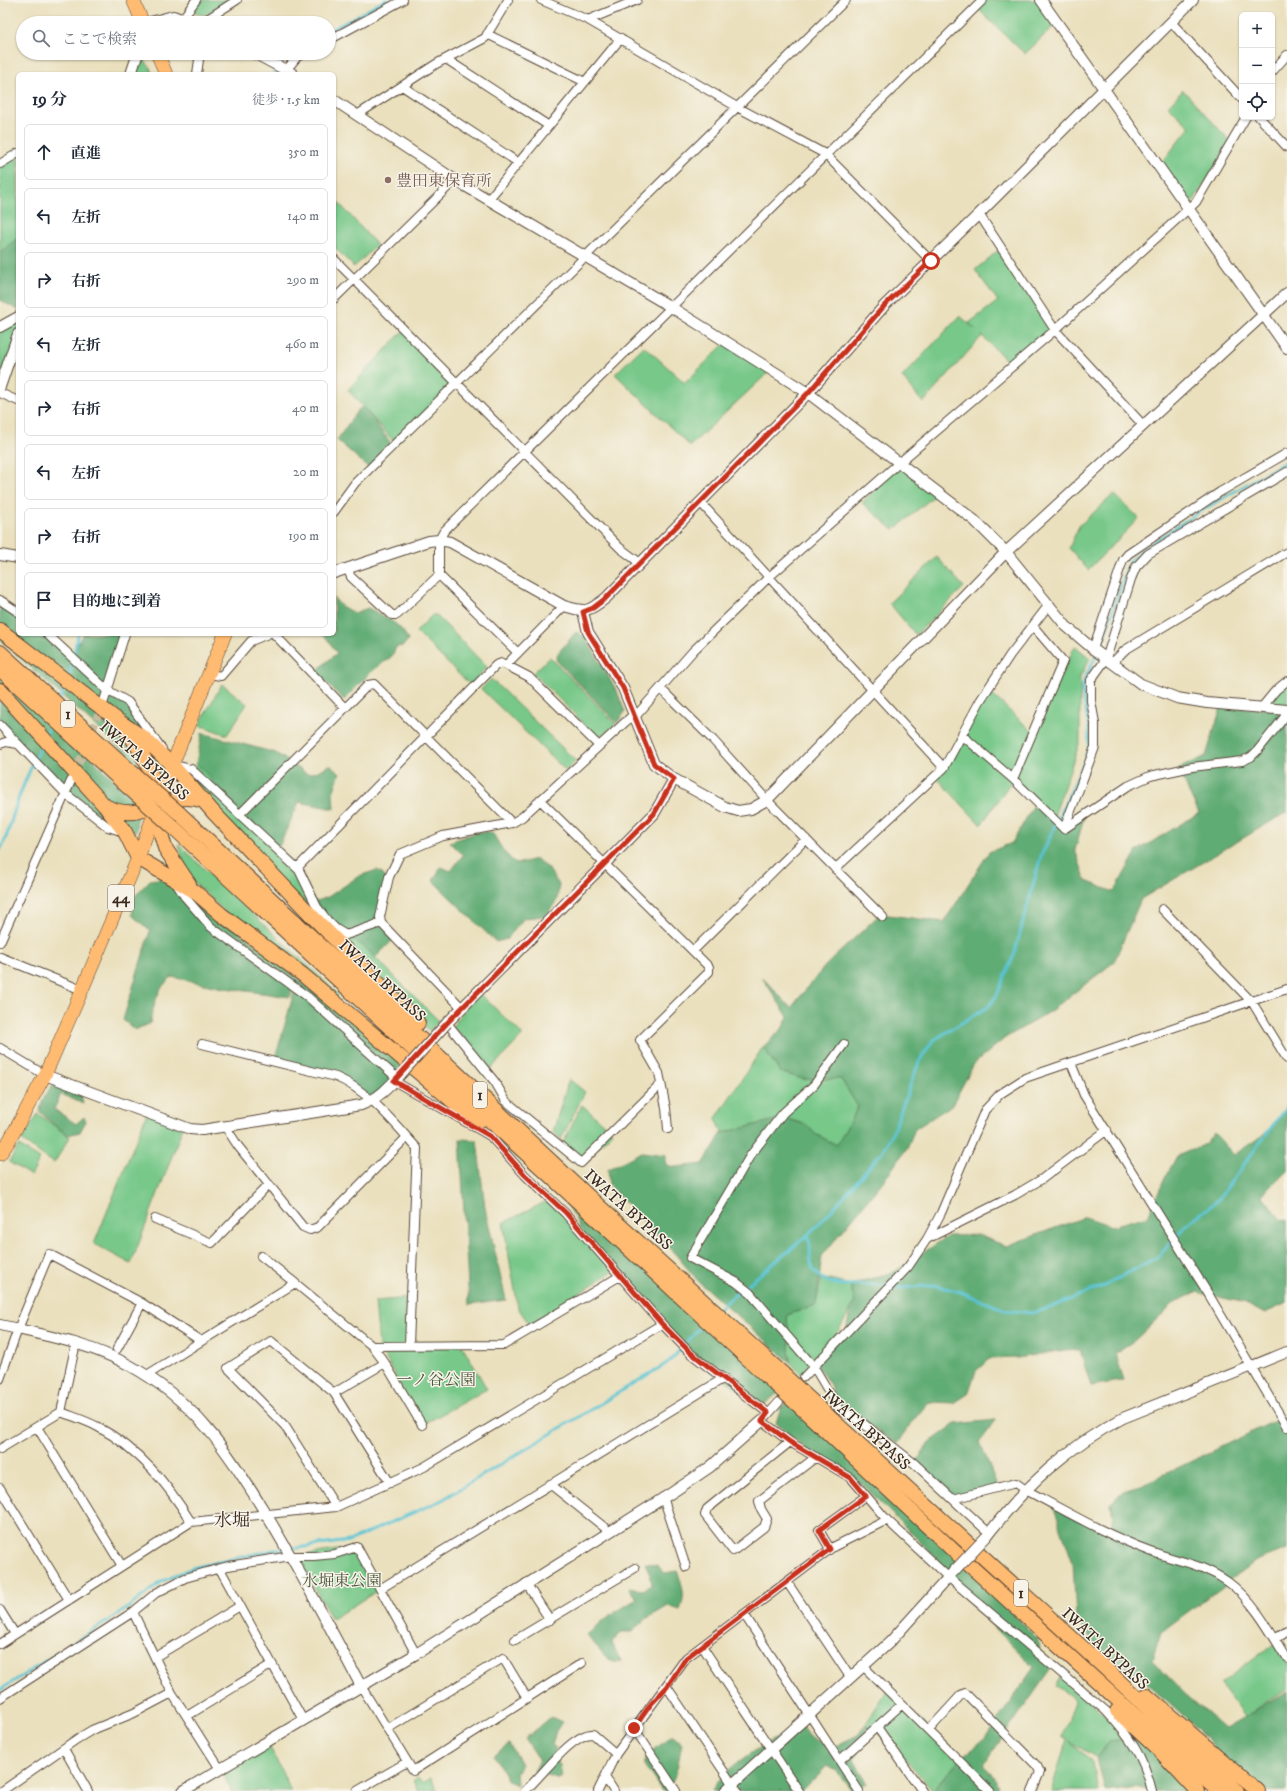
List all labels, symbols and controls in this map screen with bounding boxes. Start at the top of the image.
map controls [1239,12,1275,120]
button: + [1239,12,1275,48]
search box [16,16,336,60]
icon: search [30,27,52,49]
text: ここで検索 [62,30,137,49]
button: − [1239,48,1275,84]
button: locate [1239,84,1275,120]
text: 19 分 [32,89,67,111]
text: 徒歩 · 1.5 km [252,92,320,108]
icon: ahead [33,141,55,163]
text: 直進 [71,144,101,163]
text: 350 m [288,144,319,160]
place label: 豊田東保育所 [396,171,492,191]
marker: 豊田東保育所 [383,175,393,185]
icon: left [33,205,55,227]
text: 左折 [71,208,101,227]
text: 140 m [287,208,319,224]
route start [922,252,940,270]
icon: right [33,269,55,291]
text: 右折 [71,272,101,291]
text: 290 m [287,272,319,288]
icon: left [33,333,55,355]
text: 左折 [71,336,101,355]
text: 460 m [285,336,319,352]
icon: right [33,397,55,419]
text: 右折 [71,400,101,419]
text: 40 m [292,400,319,416]
icon: left [33,461,55,483]
text: 左折 [71,464,101,483]
text: 20 m [293,464,319,480]
icon: right [33,525,55,547]
text: 右折 [71,528,101,547]
text: 190 m [288,528,319,544]
icon: arrive [33,589,55,611]
text: 目的地に到着 [71,592,161,611]
road number: 1 [61,701,75,727]
street label: IWATA BYPASS [96,716,193,805]
road number: 44 [108,885,134,911]
street label: IWATA BYPASS [335,935,430,1026]
road number: 1 [473,1082,487,1108]
street label: IWATA BYPASS [580,1165,677,1255]
park label: 一ノ谷公園 [396,1370,476,1390]
street label: IWATA BYPASS [818,1385,915,1475]
district label: 水堀 [214,1510,250,1532]
park label: 水堀東公園 [302,1571,382,1591]
road number: 1 [1014,1580,1028,1606]
street label: IWATA BYPASS [1058,1603,1153,1694]
route end [625,1719,643,1737]

